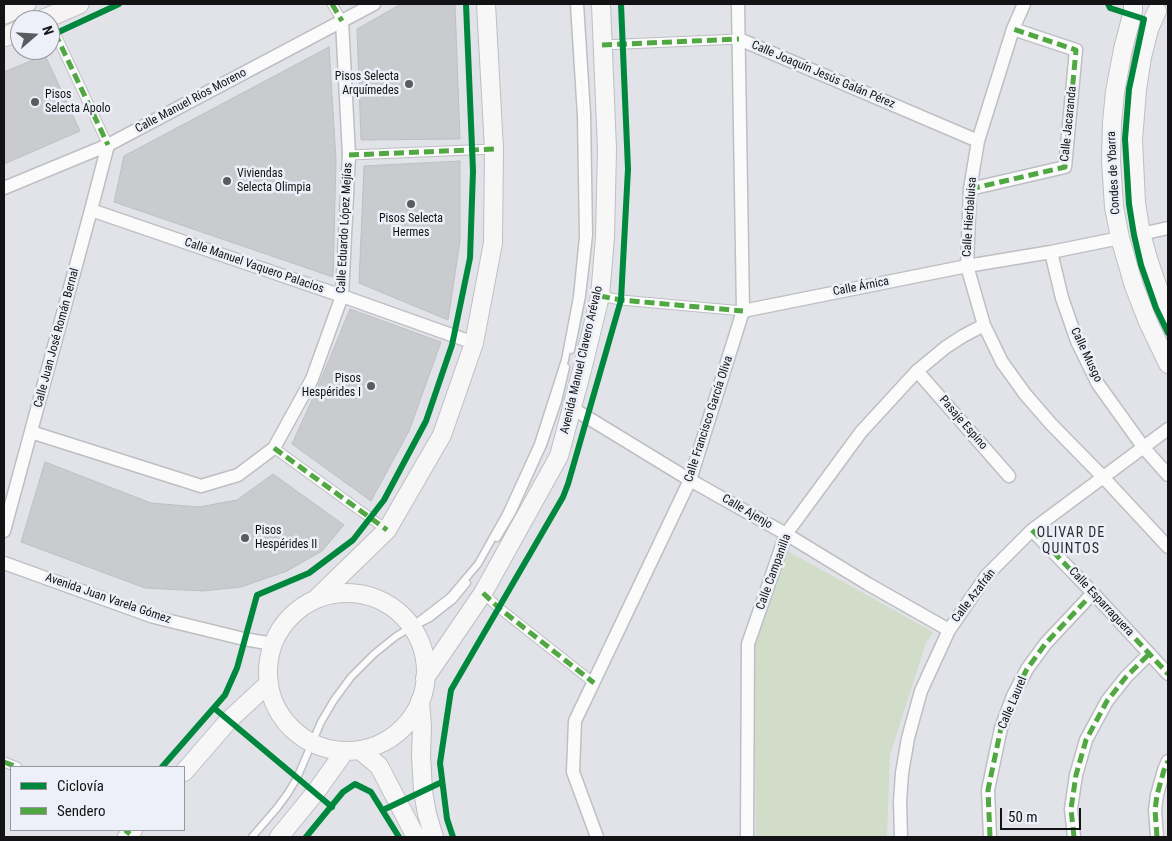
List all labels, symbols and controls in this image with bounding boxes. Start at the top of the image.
north arrow [10,10,60,60]
text: N [39,24,57,37]
street label: Calle Joaquín Jesús Galán Pérez [749,38,897,112]
street label: Calle Manuel Ríos Moreno [133,66,249,136]
place label: Pisos Selecta Arquímedes [335,70,399,98]
marker: Pisos Selecta Arquímedes [403,78,415,90]
street label: Calle Jacaranda [1058,85,1080,163]
place label: Pisos Selecta Apolo [45,88,110,116]
marker: Pisos Selecta Apolo [29,96,41,108]
street label: Condes de Ybarra [1105,131,1123,215]
street label: Calle Eduardo López Mejías [334,162,356,294]
place label: Viviendas Selecta Olimpia [237,167,311,195]
marker: Viviendas Selecta Olimpia [221,175,233,187]
street label: Calle Hierbaluisa [960,177,980,257]
marker: Pisos Selecta Hermes [405,198,417,210]
place label: Pisos Selecta Hermes [379,212,443,240]
street label: Calle Manuel Vaquero Palacios [182,235,326,297]
street label: Calle Juan José Román Bernal [31,267,83,409]
street label: Calle Árnica [832,275,890,299]
street label: Avenida Manuel Clavero Arévalo [558,284,606,436]
street label: Calle Musgo [1067,325,1105,385]
street label: Calle Francisco García Oliva [682,354,736,484]
place label: Pisos Hespérides I [302,372,361,400]
marker: Pisos Hespérides I [365,380,377,392]
street label: Pasaje Espino [936,393,990,453]
street label: Calle Ajenjo [719,492,775,532]
place label: Pisos Hespérides II [255,524,317,552]
district label: OLIVAR DE QUINTOS [1036,525,1106,558]
marker: Pisos Hespérides II [239,532,251,544]
street label: Calle Campanilla [754,532,794,612]
street label: Calle Esparraguera [1065,565,1137,639]
street label: Calle Azafrán [949,566,999,626]
street label: Avenida Juan Varela Gómez [43,571,173,627]
street label: Calle Laurel [996,675,1030,731]
legend [10,766,185,831]
text: Ciclovía [57,777,104,795]
scale bar [1002,798,1083,830]
text: Sendero [57,802,106,820]
text: 50 m [1008,808,1038,826]

